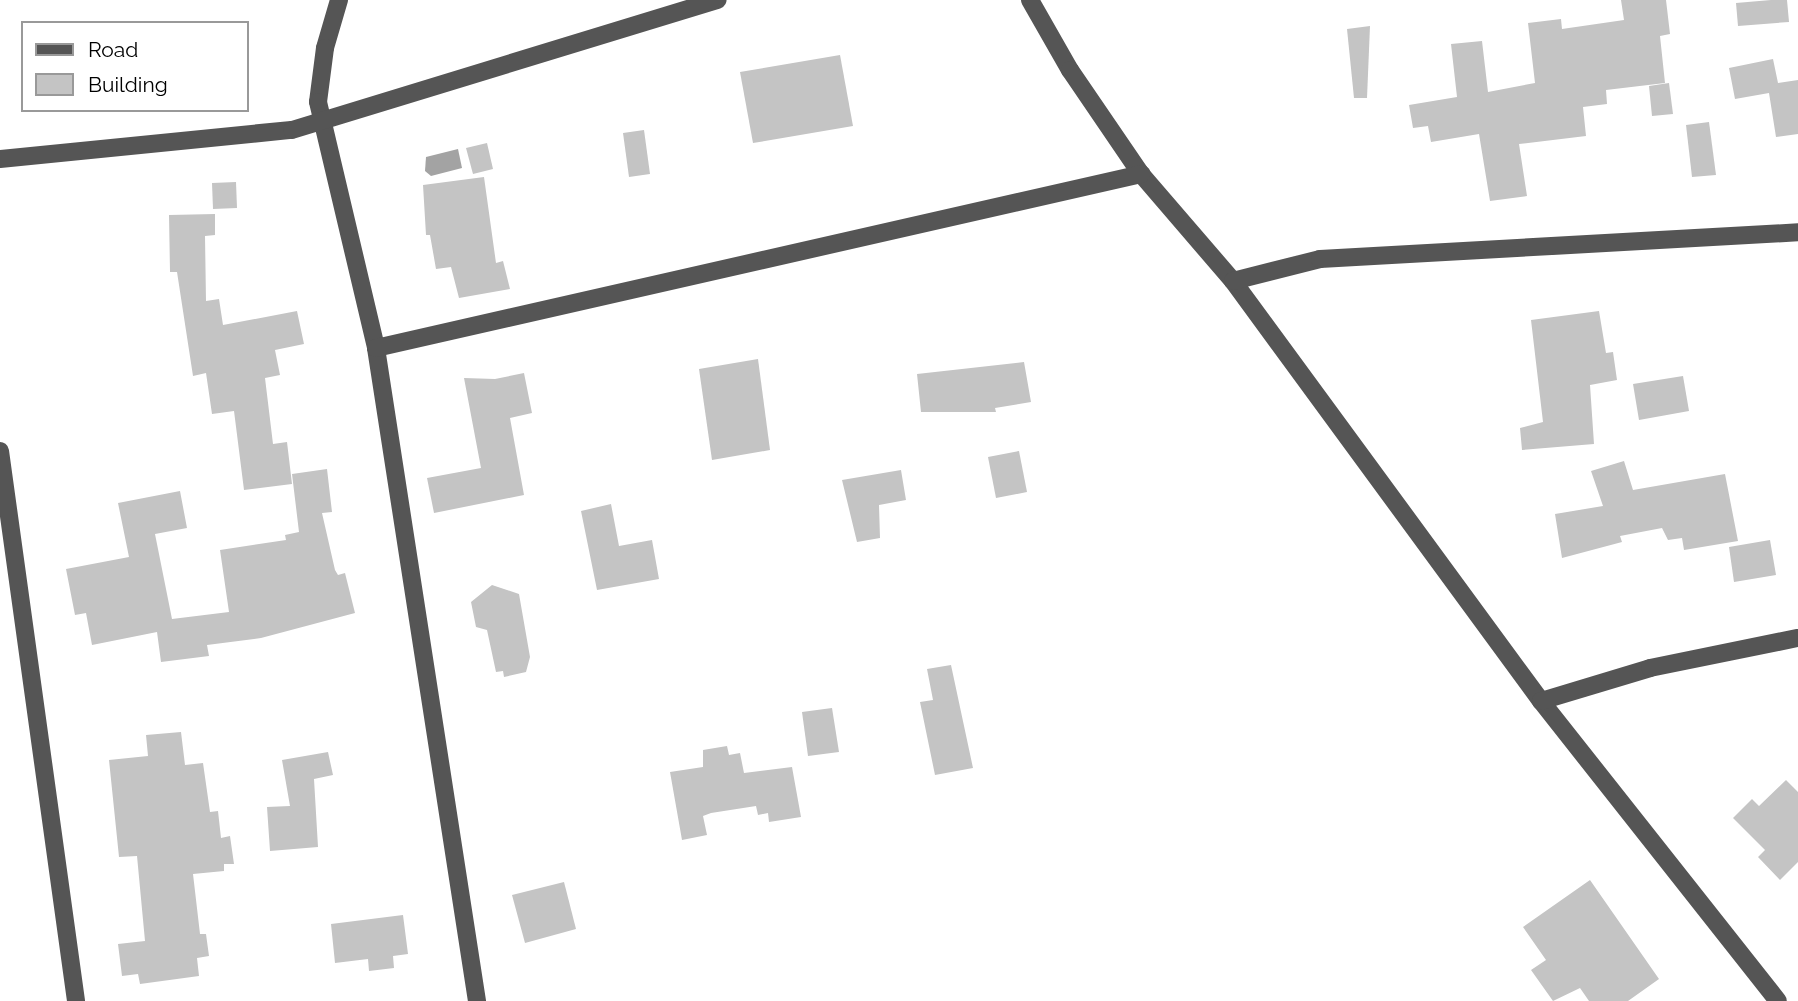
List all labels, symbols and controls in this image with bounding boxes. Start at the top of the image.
legend [21,21,248,112]
text: Road [88,37,138,62]
text: Building [88,72,168,97]

